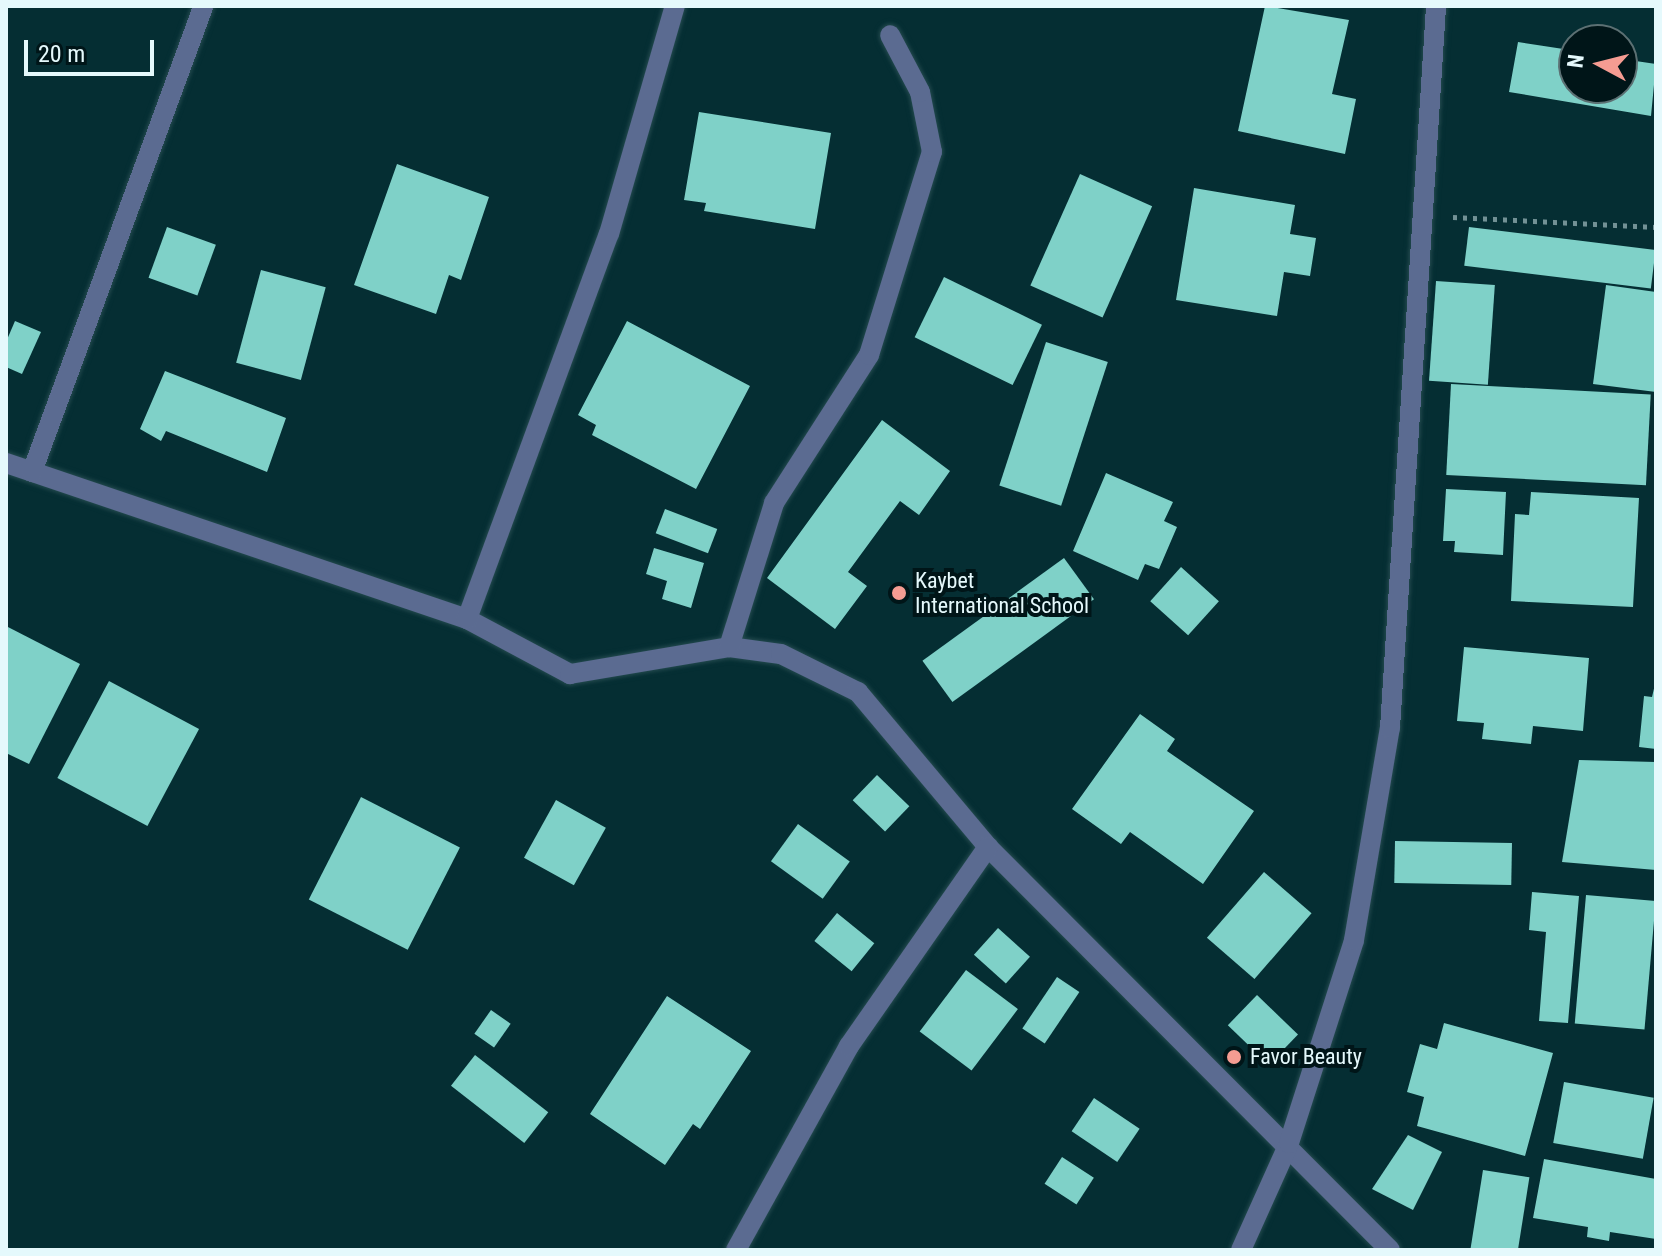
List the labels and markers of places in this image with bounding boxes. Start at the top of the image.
place label: Kaybet International School [915,567,1089,618]
marker: Kaybet International School [890,584,908,602]
place label: Favor Beauty [1250,1044,1362,1070]
marker: Favor Beauty [1225,1048,1243,1066]

